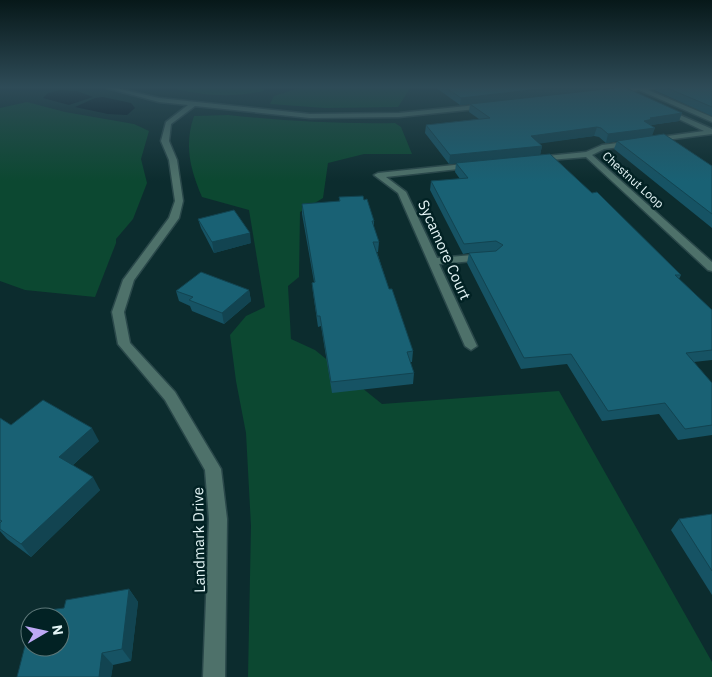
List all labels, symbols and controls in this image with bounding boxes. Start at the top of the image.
street label: Chestnut Loop [599,148,667,211]
street label: Sycamore Court [414,197,475,303]
street label: Landmark Drive [188,487,209,593]
north arrow [20,607,70,657]
text: N [48,624,68,636]

